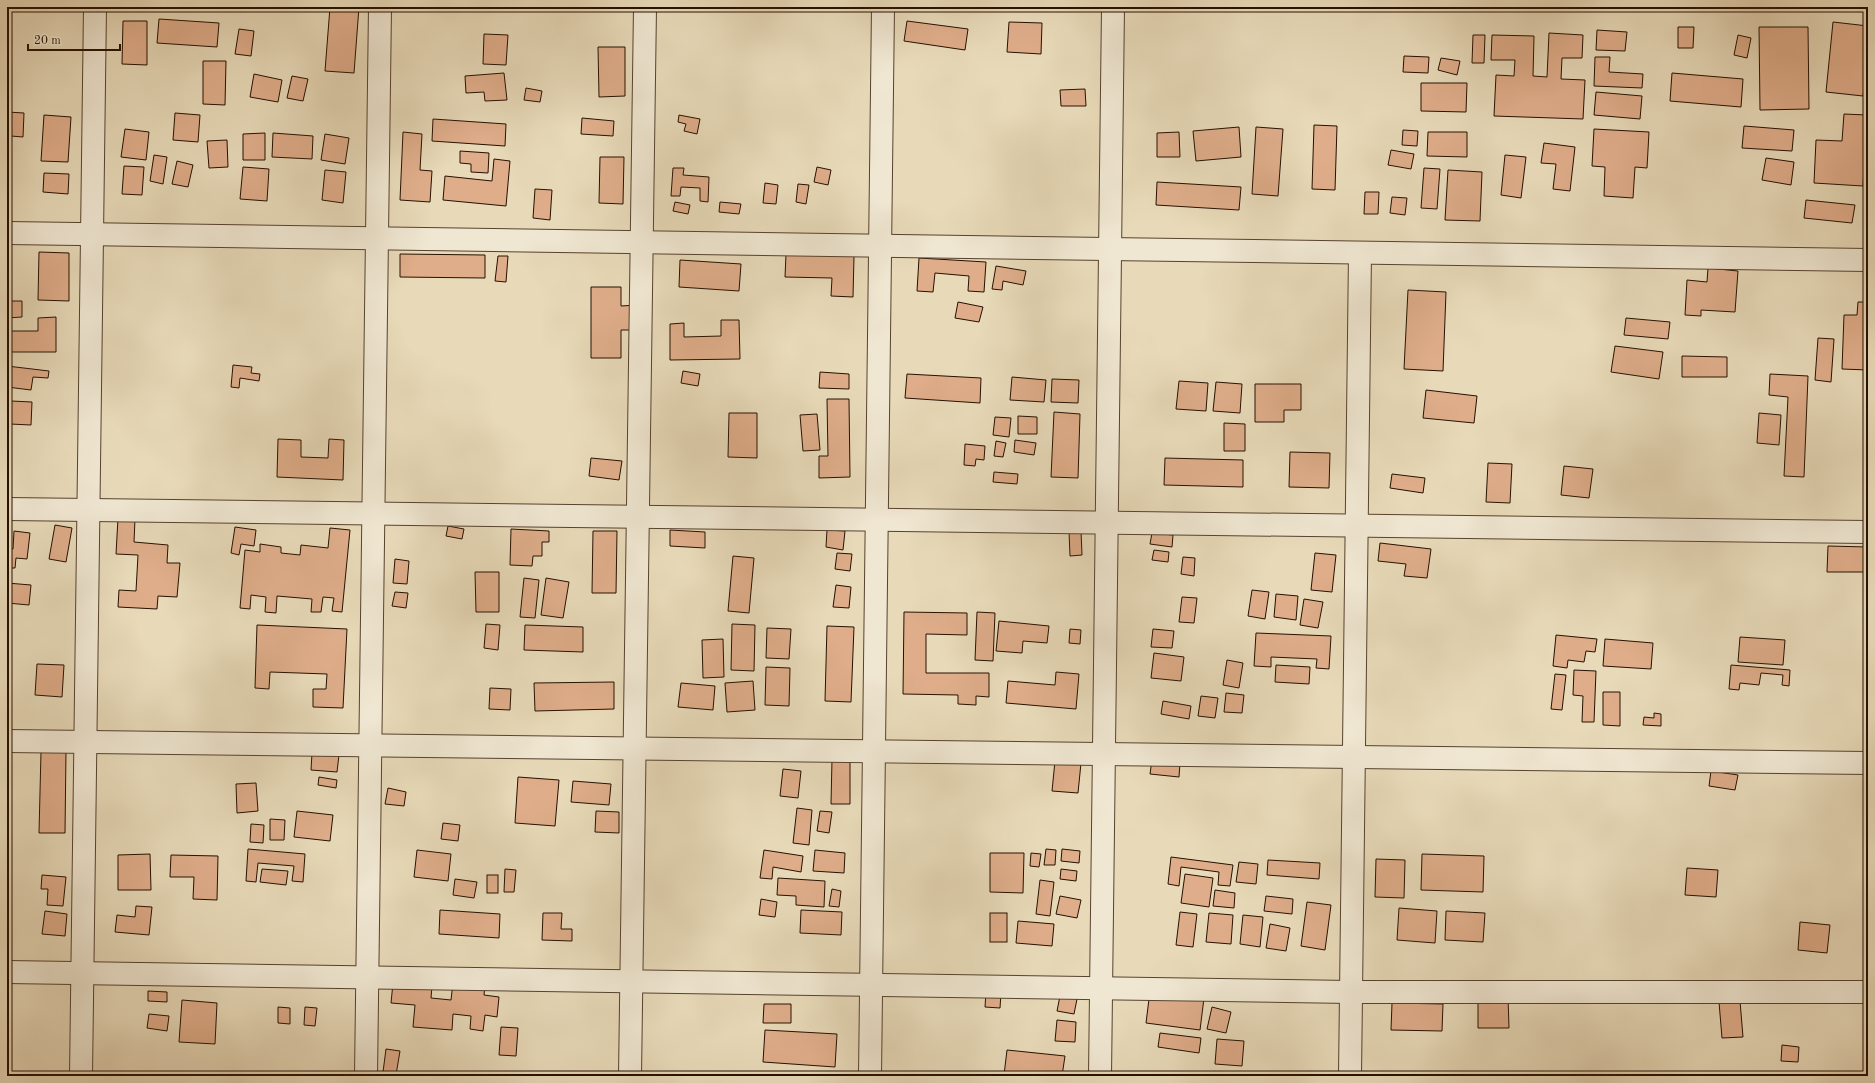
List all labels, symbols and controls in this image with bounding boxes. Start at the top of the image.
scale bar [28,26,120,52]
text: 20 m [34,35,61,47]

